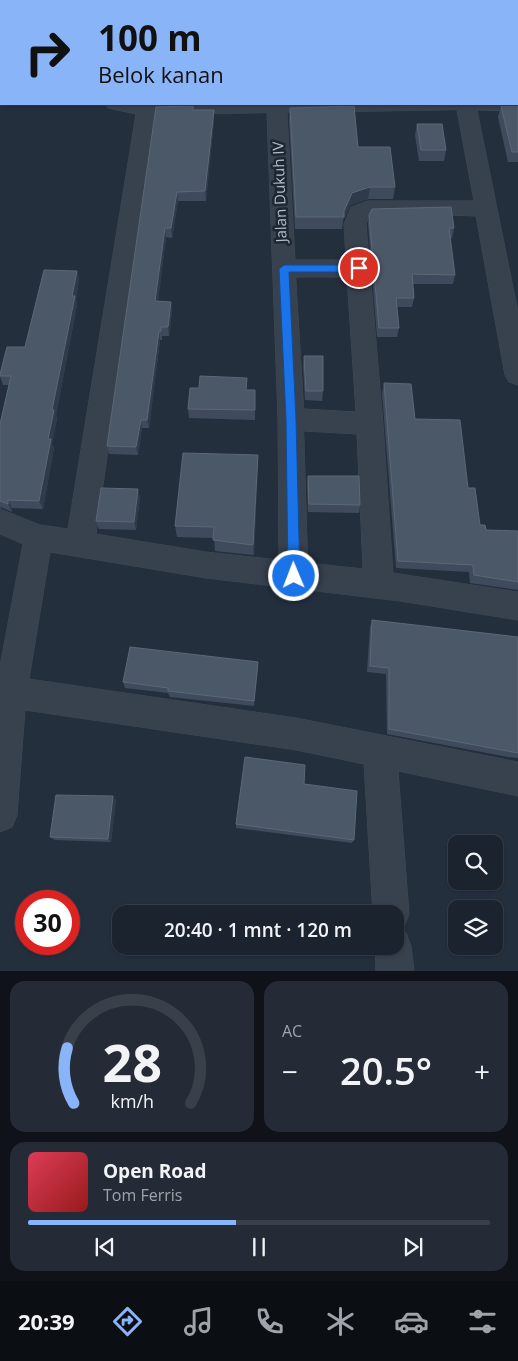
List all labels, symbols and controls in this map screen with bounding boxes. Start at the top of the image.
text: 100 m [98,14,202,61]
icon: right [15,20,80,85]
text: Belok kanan [98,59,224,89]
street label: Jalan Dukuh IV [267,141,291,245]
pin [338,247,380,289]
icon: arrive [345,254,373,282]
position arrow [267,549,319,601]
map controls [448,835,503,955]
button: search [448,835,503,890]
speed limit sign: 30 [15,890,80,955]
button: layers [448,900,503,955]
text: 20:40 · 1 mnt · 120 m [164,917,352,943]
text: AC [282,1020,302,1042]
text: 28 [102,1026,162,1097]
text: 20.5° [340,1044,432,1096]
text: − [282,1052,298,1090]
text: + [474,1052,490,1090]
text: km/h [110,1089,154,1113]
text: Open Road [103,1158,207,1184]
text: Tom Ferris [103,1184,182,1206]
icon: previous [91,1233,119,1261]
icon: pause [245,1233,273,1261]
icon: next [399,1233,427,1261]
icon: directions [110,1304,145,1339]
icon: music [181,1304,216,1339]
icon: phone [252,1304,287,1339]
icon: climate [323,1304,358,1339]
icon: car [394,1304,429,1339]
icon: filters [465,1304,500,1339]
text: 20:39 [18,1306,75,1336]

